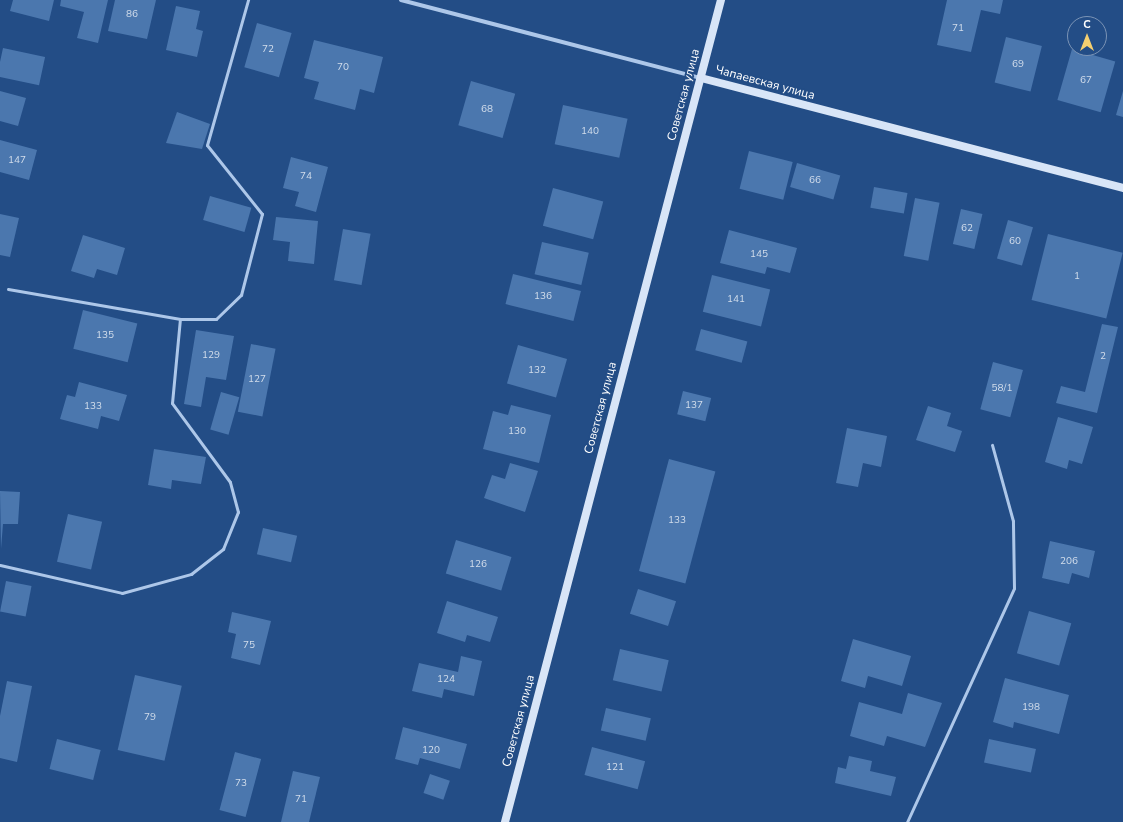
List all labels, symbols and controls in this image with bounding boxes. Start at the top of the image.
house number: 86 [126,9,138,21]
north arrow [1067,16,1107,56]
text: С [1083,17,1091,32]
house number: 71 [952,23,964,35]
house number: 72 [262,44,274,56]
street label: Советская улица [665,47,703,143]
house number: 69 [1012,59,1024,71]
house number: 70 [337,62,349,74]
street label: Чапаевская улица [714,63,816,103]
house number: 67 [1080,75,1092,87]
house number: 68 [481,104,493,116]
house number: 140 [581,126,599,138]
house number: 147 [8,155,26,167]
house number: 74 [300,171,312,183]
house number: 66 [809,175,821,187]
house number: 62 [961,223,973,235]
house number: 60 [1009,236,1021,248]
house number: 145 [750,249,768,261]
house number: 1 [1074,271,1080,283]
house number: 136 [534,291,552,303]
house number: 141 [727,294,745,306]
house number: 135 [96,330,114,342]
house number: 129 [202,350,220,362]
house number: 2 [1100,351,1106,363]
street label: Советская улица [582,360,620,456]
house number: 132 [528,365,546,377]
house number: 127 [248,374,266,386]
house number: 58/1 [992,383,1012,395]
house number: 137 [685,400,703,412]
house number: 133 [84,401,102,413]
house number: 130 [508,426,526,438]
house number: 133 [668,515,686,527]
house number: 206 [1060,556,1078,568]
house number: 126 [469,559,487,571]
house number: 75 [243,640,255,652]
street label: Советская улица [500,673,538,769]
house number: 124 [437,674,455,686]
house number: 198 [1022,702,1040,714]
house number: 79 [144,712,156,724]
house number: 120 [422,745,440,757]
house number: 121 [606,762,624,774]
house number: 73 [235,778,247,790]
house number: 71 [295,794,307,806]

